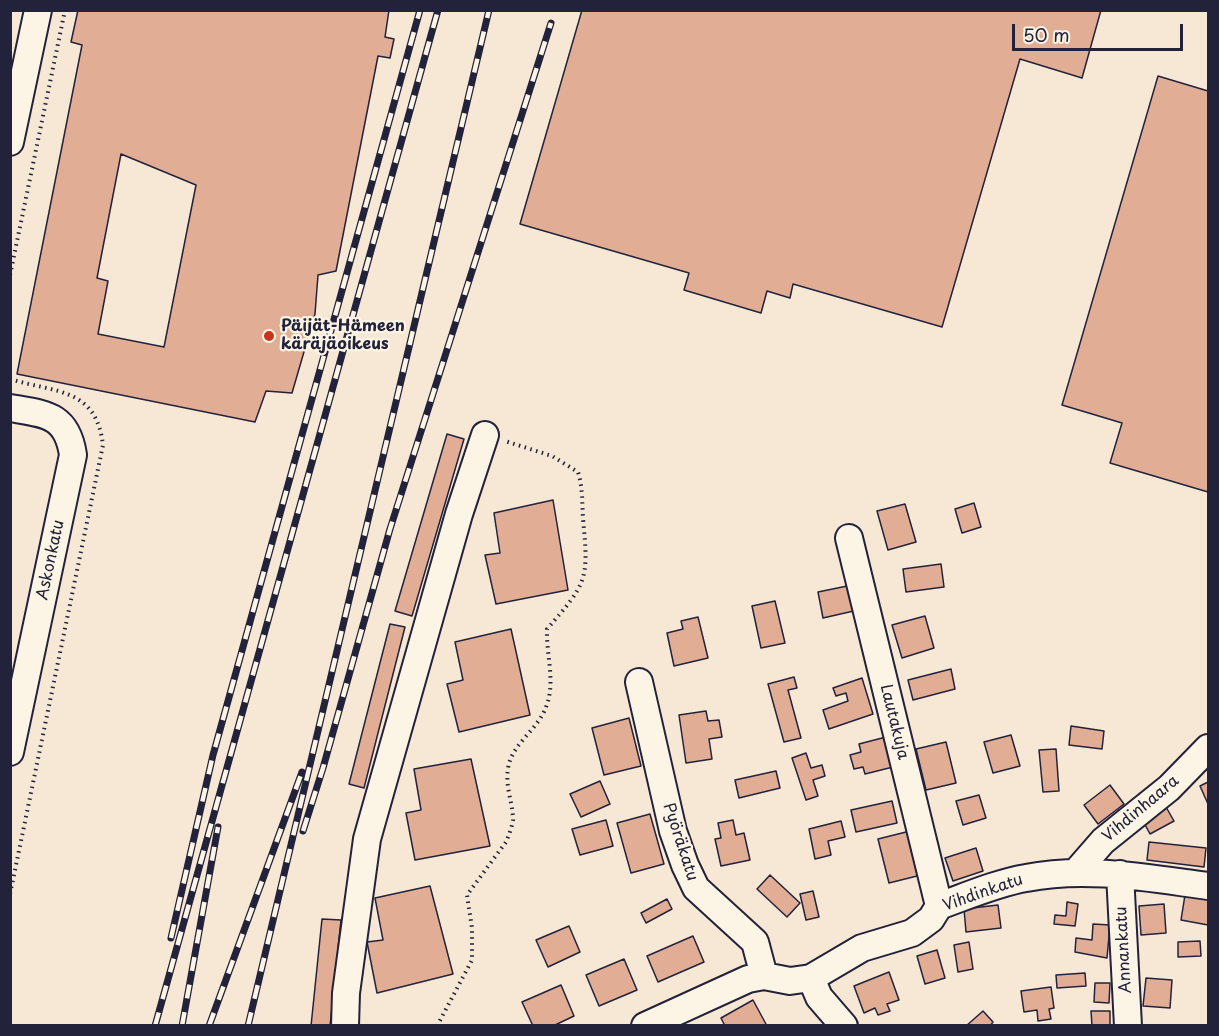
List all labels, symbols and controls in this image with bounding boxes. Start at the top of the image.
scale bar [1015,12,1186,50]
text: 50 m [1023,21,1070,48]
place label: Päijät-Hämeen käräjäoikeus [281,317,405,355]
marker: Päijät-Hämeen käräjäoikeus [262,329,276,343]
street label: Askonkatu [33,518,69,602]
street label: Lautakuja [875,682,913,762]
street label: Vihdinhaara [1099,771,1183,847]
street label: Pyöräkatu [658,801,702,883]
street label: Vihdinkatu [940,870,1026,916]
street label: Annankatu [1112,906,1136,994]

